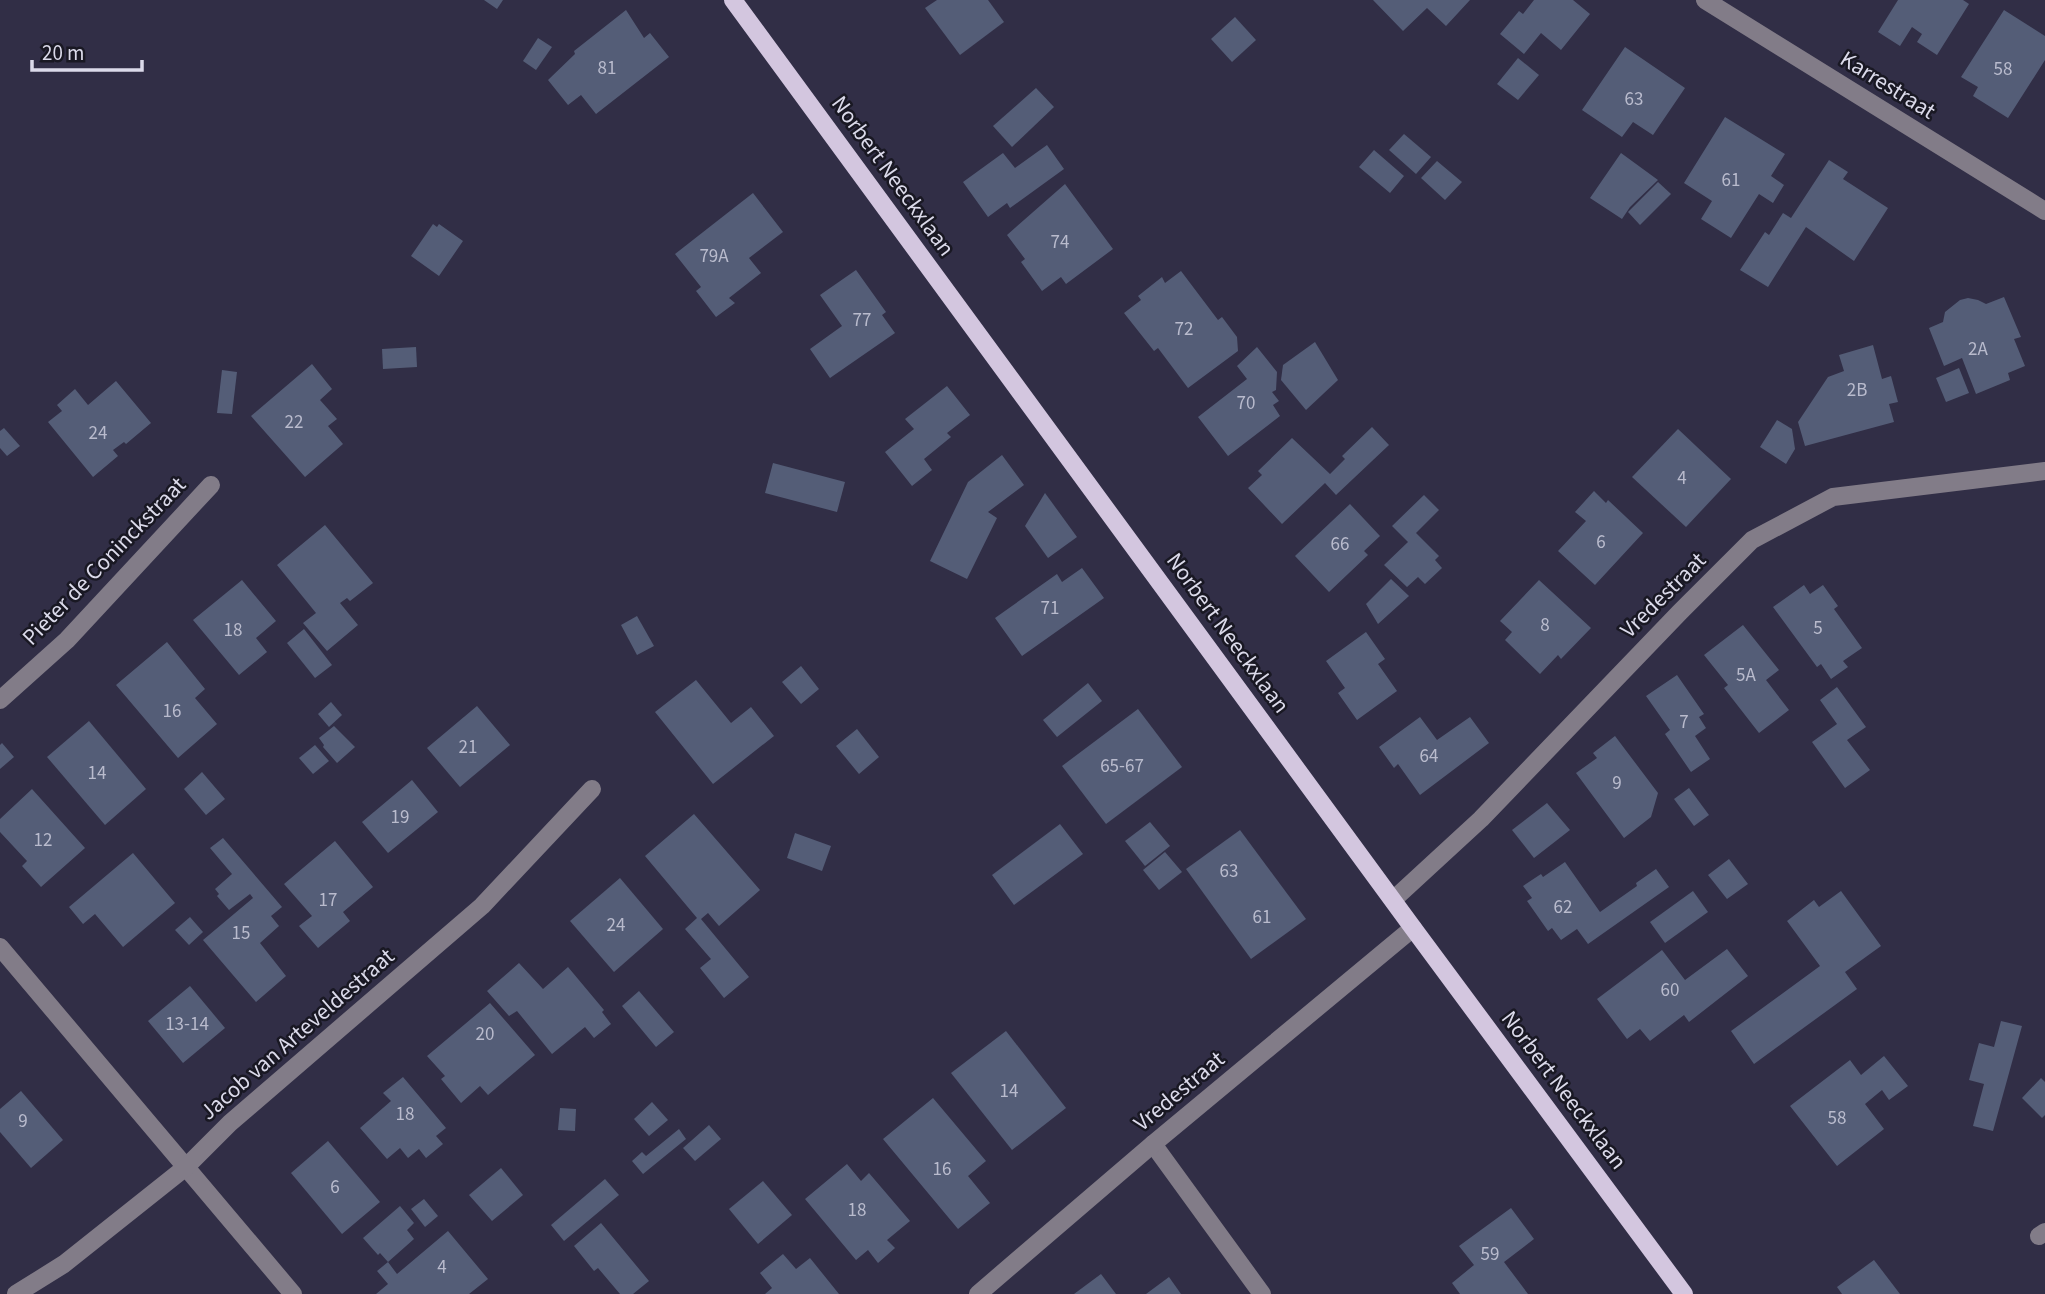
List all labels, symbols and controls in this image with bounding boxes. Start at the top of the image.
scale bar [32,28,142,72]
text: 20 m [42,38,84,68]
street label: Karrestraat [1834,43,1942,127]
house number: 81 [598,55,616,82]
house number: 58 [1994,56,2012,83]
house number: 63 [1625,86,1643,113]
street label: Norbert Neeckxlaan [823,89,963,263]
house number: 61 [1722,167,1740,194]
house number: 74 [1051,229,1069,256]
house number: 79A [699,243,729,270]
house number: 77 [853,307,871,334]
house number: 72 [1175,316,1193,343]
house number: 2A [1968,336,1989,363]
house number: 2B [1847,377,1867,404]
house number: 70 [1237,390,1255,417]
house number: 22 [285,409,303,436]
house number: 24 [89,420,107,447]
house number: 4 [1677,465,1687,492]
street label: Pieter de Coninckstraat [15,469,194,653]
house number: 6 [1596,529,1606,556]
house number: 66 [1331,531,1349,558]
street label: Vredestraat [1613,544,1714,645]
street label: Norbert Neeckxlaan [1158,546,1298,720]
house number: 71 [1041,595,1059,622]
house number: 8 [1540,612,1550,639]
house number: 5 [1813,615,1823,642]
house number: 18 [224,617,242,644]
house number: 5A [1736,662,1757,689]
house number: 16 [163,698,181,725]
house number: 7 [1679,709,1689,736]
house number: 21 [459,734,477,761]
house number: 64 [1420,743,1438,770]
house number: 65-67 [1100,753,1144,780]
house number: 14 [88,760,106,787]
house number: 9 [1612,770,1622,797]
house number: 19 [391,804,409,831]
house number: 12 [34,827,52,854]
house number: 63 [1220,858,1238,885]
house number: 17 [319,887,337,914]
house number: 62 [1554,894,1572,921]
house number: 61 [1253,904,1271,931]
house number: 24 [607,912,625,939]
house number: 15 [232,920,250,947]
street label: Jacob van Arteveldestraat [193,940,402,1128]
house number: 60 [1661,977,1679,1004]
street label: Norbert Neeckxlaan [1493,1004,1635,1176]
house number: 13-14 [165,1011,209,1038]
house number: 20 [476,1021,494,1048]
street label: Vredestraat [1126,1043,1232,1139]
house number: 14 [1000,1078,1018,1105]
house number: 18 [396,1101,414,1128]
house number: 58 [1828,1105,1846,1132]
house number: 9 [18,1108,28,1135]
house number: 16 [933,1156,951,1183]
house number: 6 [330,1174,340,1201]
house number: 18 [848,1197,866,1224]
house number: 59 [1481,1241,1499,1268]
house number: 4 [437,1254,447,1281]

